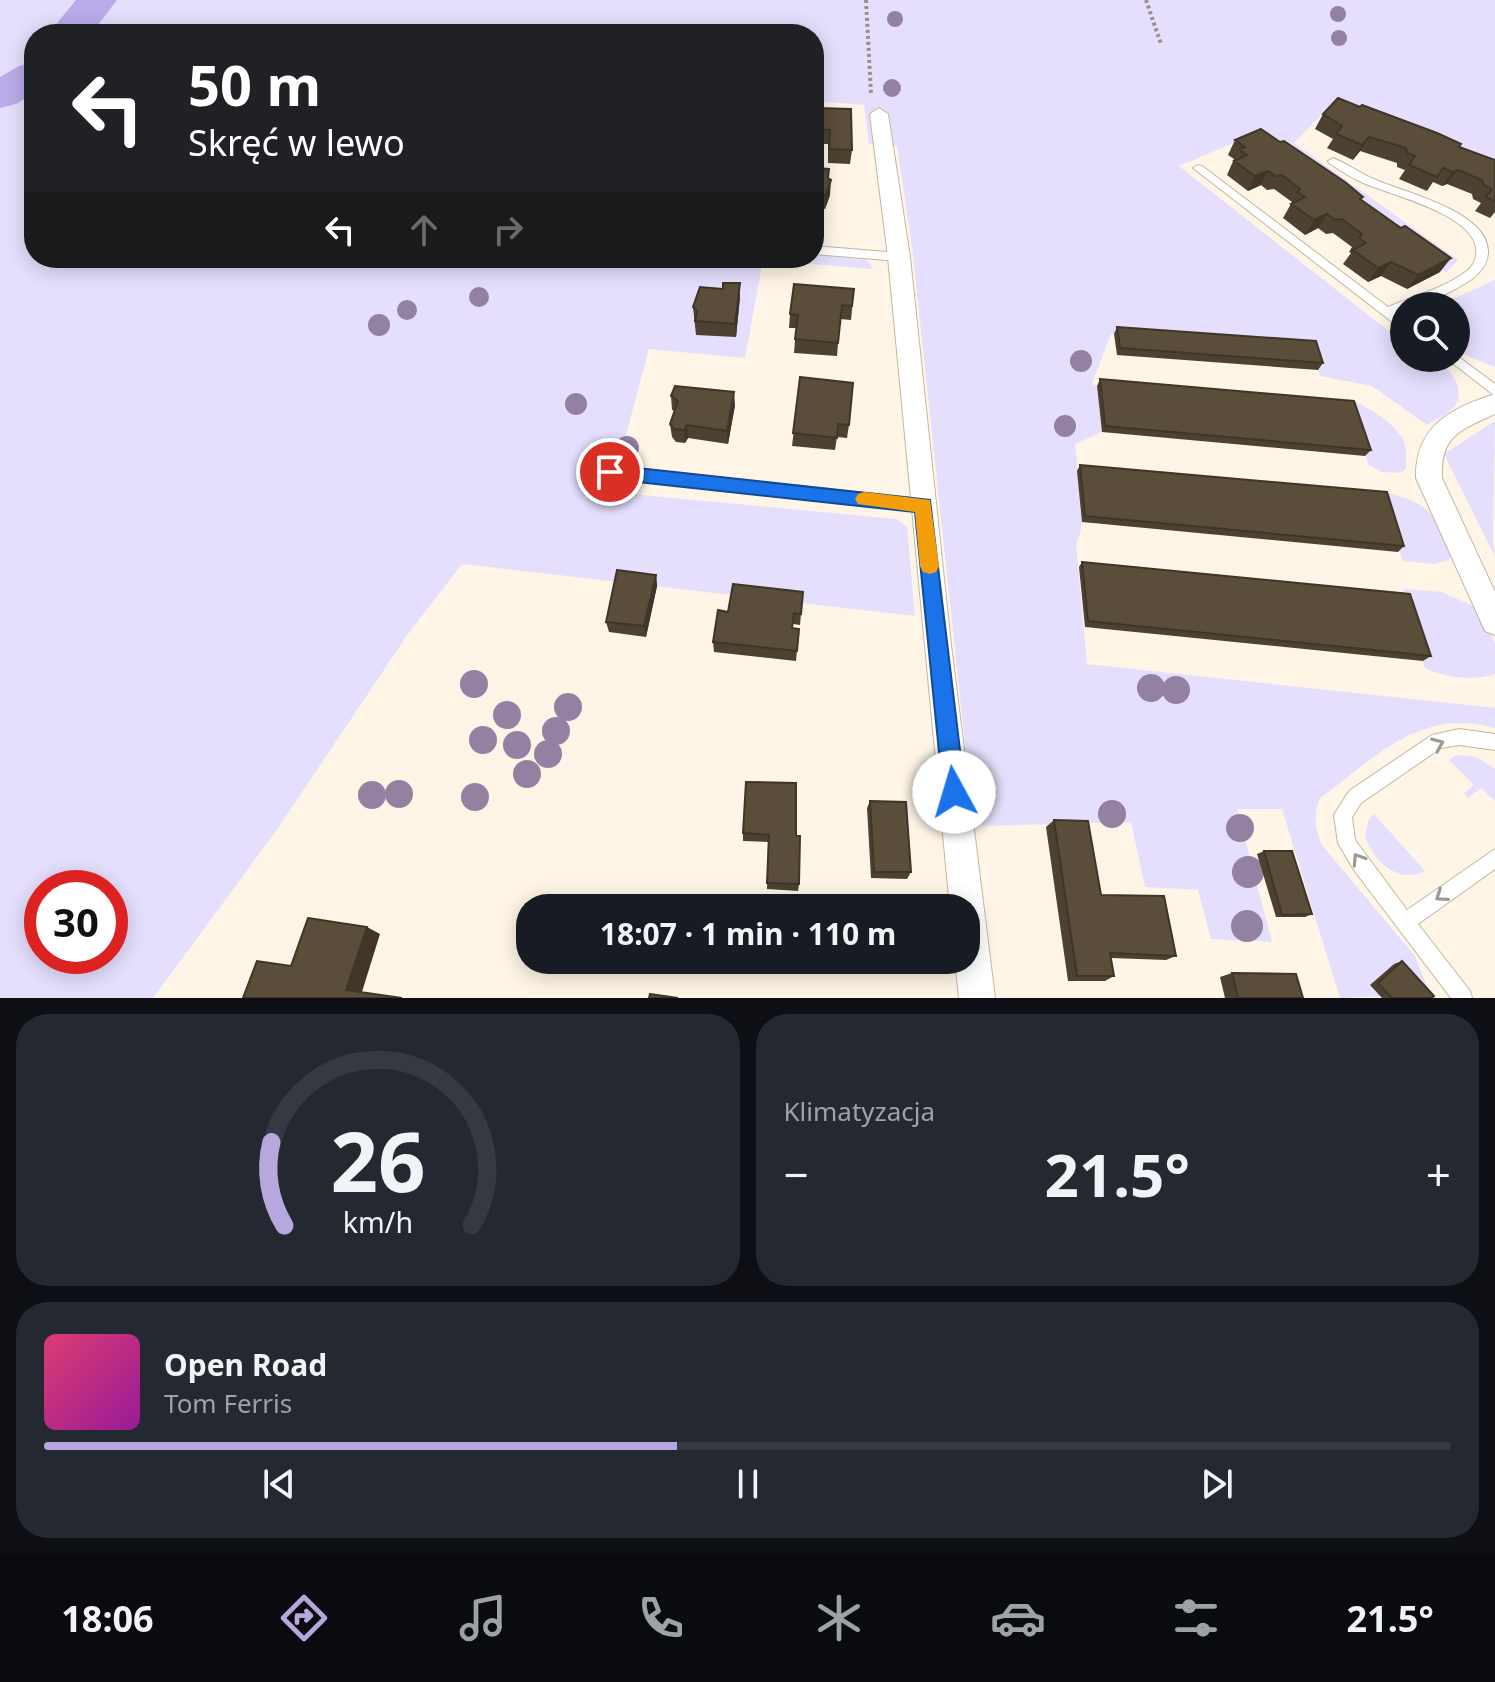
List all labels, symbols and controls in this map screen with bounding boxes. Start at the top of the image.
text: 50 m [188,46,321,122]
icon: left [56,56,160,160]
text: Skręć w lewo [188,118,405,167]
icon: left [318,208,362,252]
icon: ahead [402,208,446,252]
icon: right [486,208,530,252]
map controls [1390,292,1470,372]
button: search [1390,292,1470,372]
pin [576,438,644,506]
icon: arrive [588,450,632,494]
one-way arrow [1431,737,1445,754]
position arrow [912,750,996,834]
one-way arrow [1352,854,1367,868]
speed limit sign: 30 [24,870,128,974]
one-way arrow [1436,886,1450,901]
text: 18:07 · 1 min · 110 m [600,913,896,954]
text: Klimatyzacja [784,1093,935,1129]
text: 26 [330,1103,425,1216]
text: 21.5° [1045,1133,1190,1215]
text: − [784,1144,809,1204]
text: + [1426,1144,1451,1204]
text: km/h [343,1202,413,1241]
text: Open Road [164,1344,327,1385]
text: Tom Ferris [164,1385,292,1421]
icon: previous [257,1462,301,1506]
icon: pause [726,1462,770,1506]
icon: next [1195,1462,1239,1506]
icon: directions [276,1590,332,1646]
icon: music [455,1590,511,1646]
icon: phone [633,1590,689,1646]
icon: climate [811,1590,867,1646]
icon: car [990,1590,1046,1646]
icon: filters [1168,1590,1224,1646]
text: 18:06 [61,1594,154,1643]
text: 21.5° [1347,1594,1434,1643]

